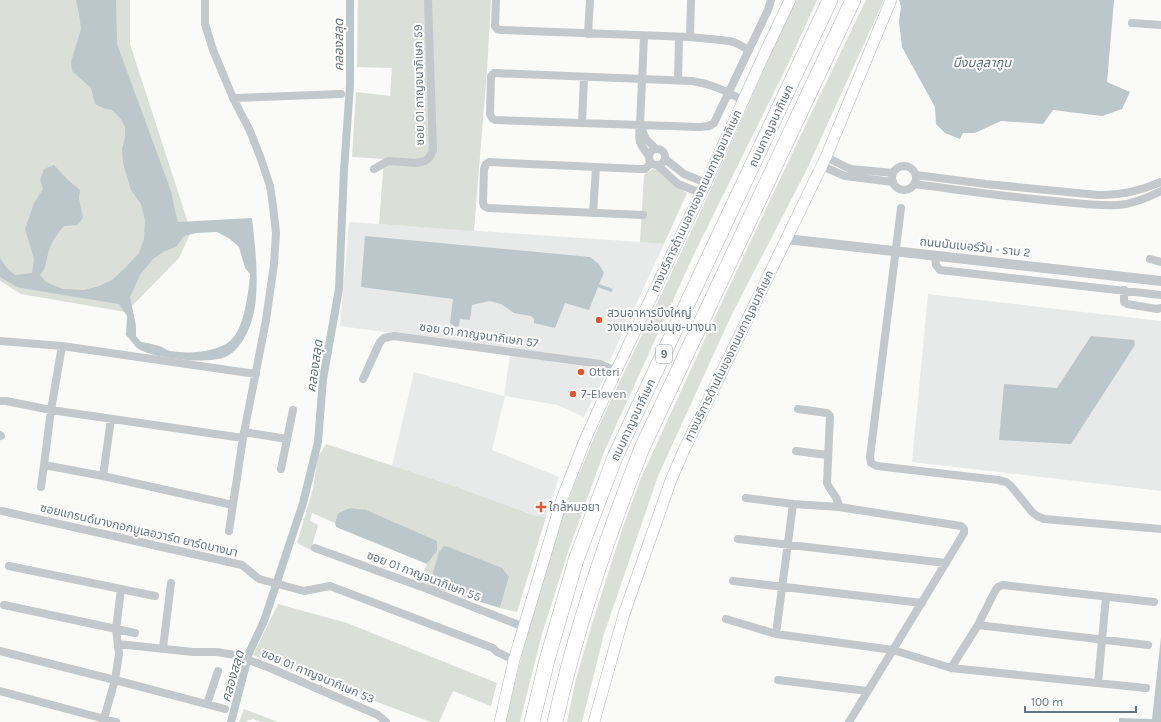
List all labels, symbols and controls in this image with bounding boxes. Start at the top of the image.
water label: คลองสลุด [331,18,347,71]
street label: ซอย 01 กาญจนาภิเษก 59 [411,24,427,146]
water label: บึงบลูลากูน [953,55,1012,71]
street label: ถนนกาญจนาภิเษก [746,83,796,169]
street label: ทางบริการด้านนอกของถนนกาญจนาภิเษก [647,108,745,294]
street label: ถนนนัมเบอร์วัน - ราม 2 [919,234,1031,260]
street label: ทางบริการด้านในของถนนกาญจนาภิเษก [681,268,777,444]
place label: สวนอาหารบึงใหญ่ วงแหวนอ่อนนุช-บางนา [607,306,717,334]
marker: สวนอาหารบึงใหญ่ วงแหวนอ่อนนุช-บางนา [594,315,604,325]
street label: ซอย 01 กาญจนากิเษก 57 [419,320,540,350]
water label: คลองสลุด [303,338,327,393]
road number: 9 [656,345,672,363]
place label: Otteri [589,365,620,379]
marker: Otteri [576,367,586,377]
street label: ถนนกาญจนาภิเษก [608,377,658,463]
place label: 7-Eleven [581,387,627,401]
marker: 7-Eleven [568,389,578,399]
street label: ซอยแกรนด์บางกอกบูเลอวาร์ด ยาร์ดบางนา [39,500,239,560]
place label: ใกล้หมอยา [549,500,600,514]
marker: ใกล้หมอยา [536,502,546,512]
street label: ซอย 01 กาญจนากิเษก 55 [365,548,483,604]
street label: ซอย 01 กาญจนากิเษก 53 [259,646,377,706]
water label: คลองสลุด [218,648,248,704]
scale bar [1025,688,1136,714]
text: 100 m [1031,695,1063,709]

